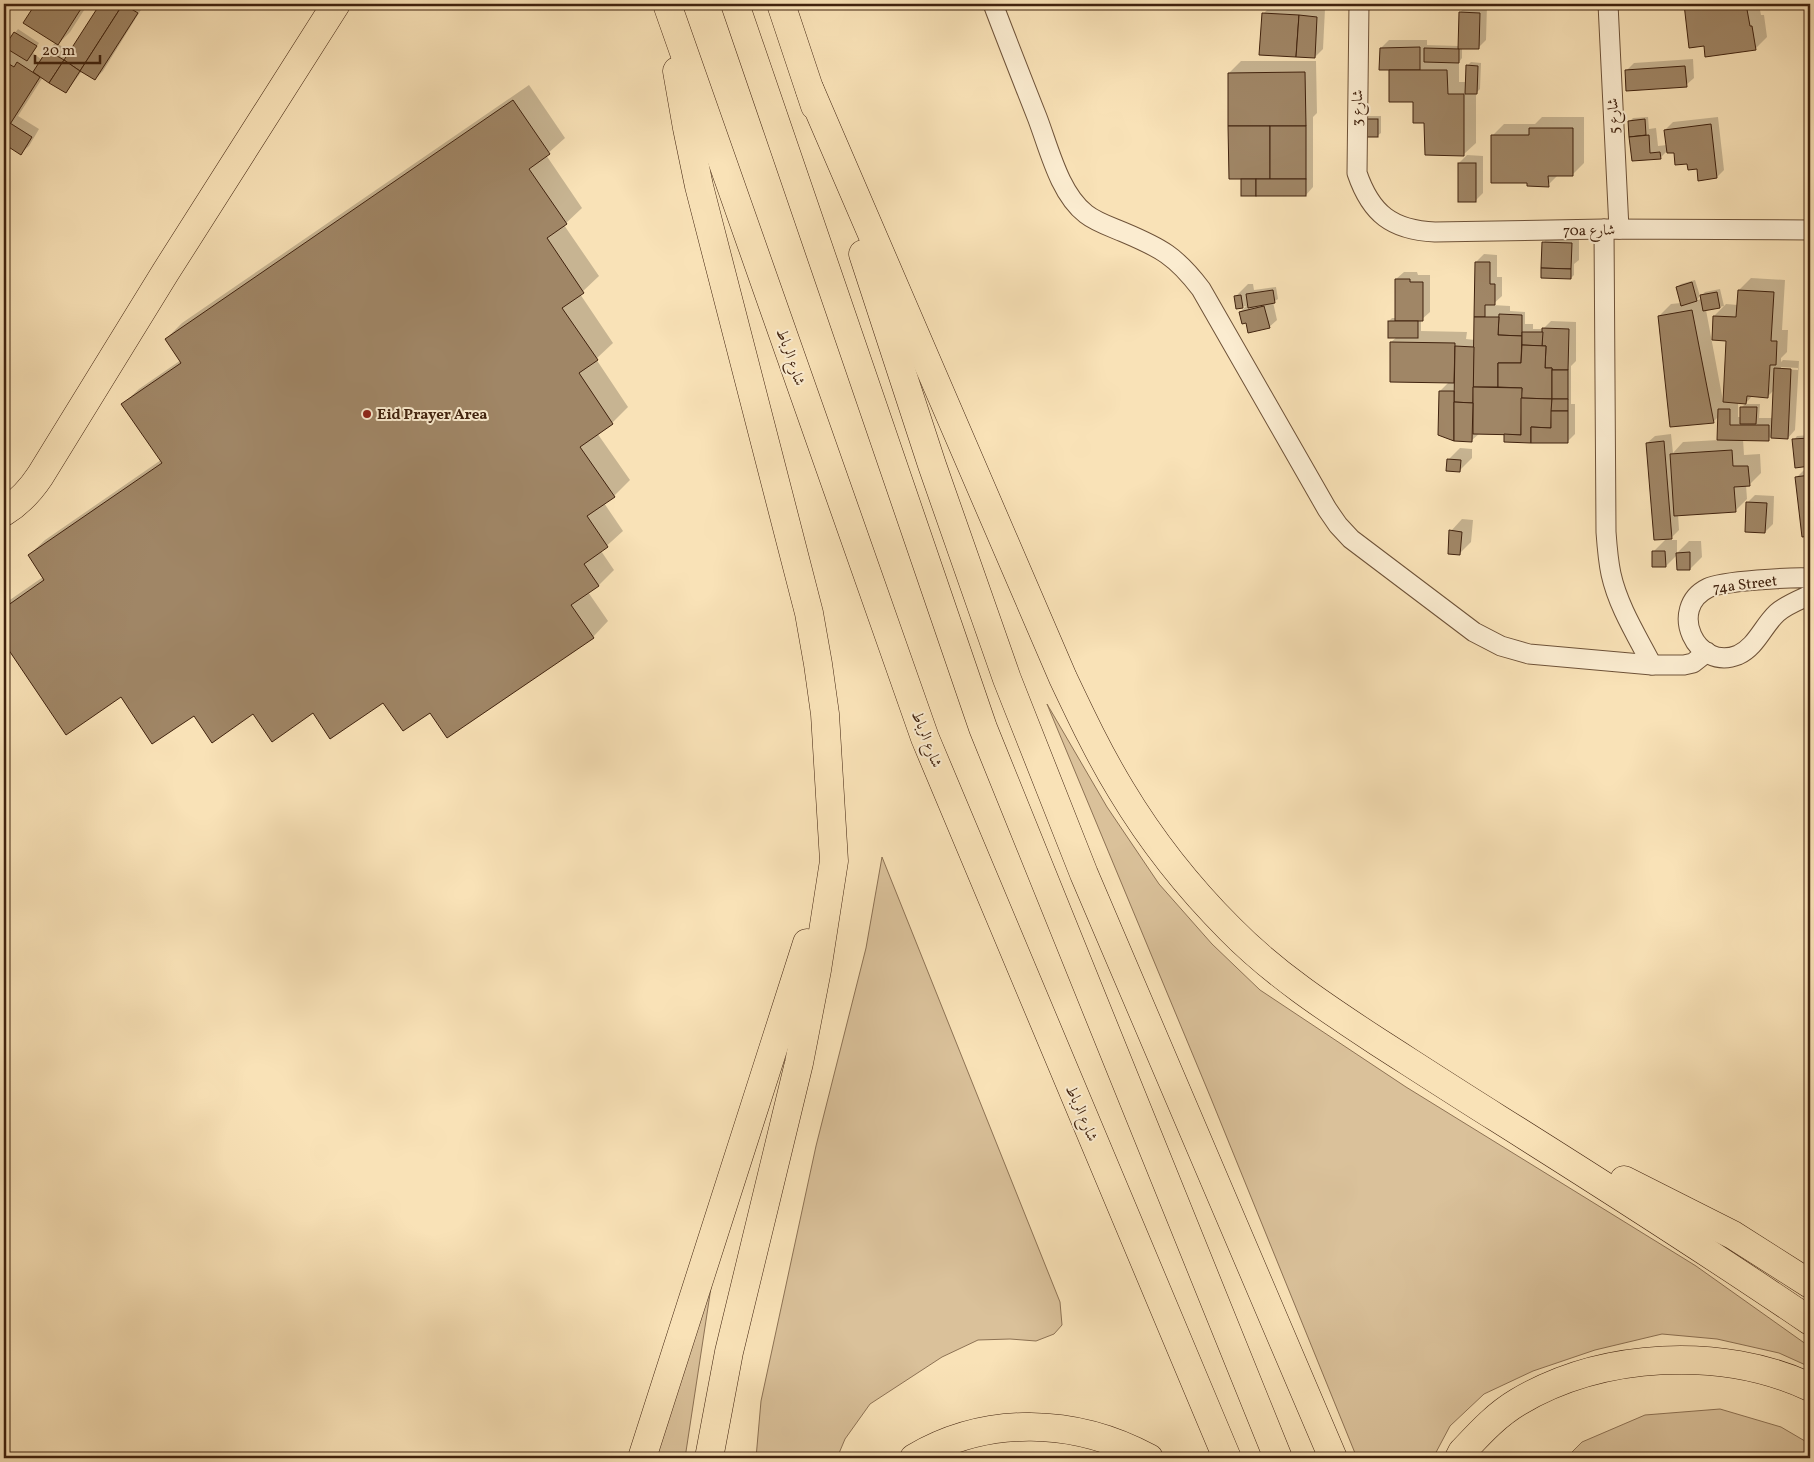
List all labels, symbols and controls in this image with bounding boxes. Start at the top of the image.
scale bar [35,32,100,64]
text: 20 m [42,41,75,62]
street label: شارع 3 [1348,89,1370,127]
street label: شارع 5 [1603,97,1627,135]
street label: 70a شارع [1563,221,1615,243]
street label: شارع الرباط [769,326,809,389]
place label: Eid Prayer Area [377,405,488,426]
marker: Eid Prayer Area [361,408,373,420]
street label: 74a Street [1712,571,1778,600]
street label: شارع الرباط [904,708,946,771]
street label: شارع الرباط [1058,1082,1102,1145]

